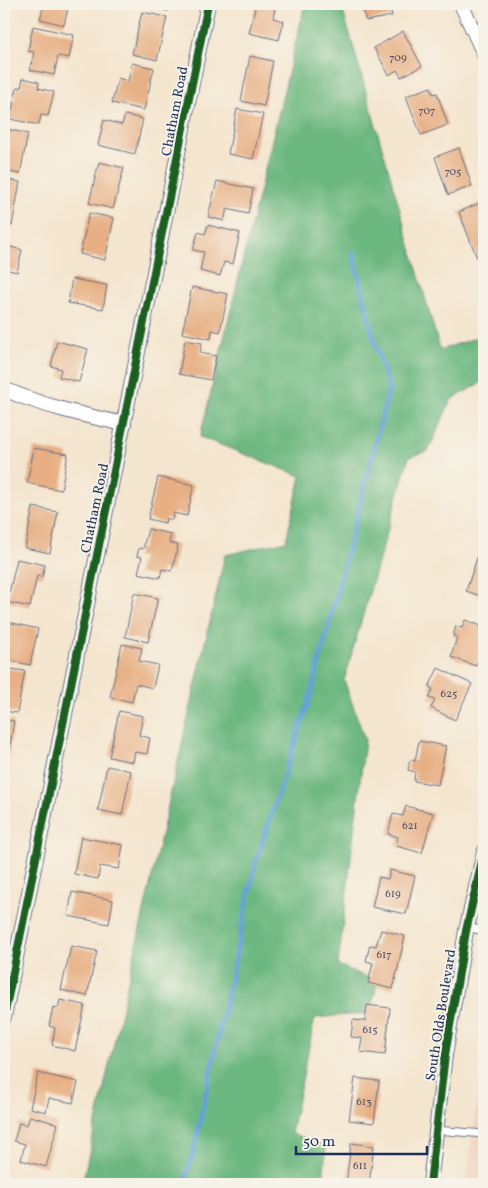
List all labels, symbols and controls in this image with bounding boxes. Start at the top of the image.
house number: 709 [389,51,407,66]
street label: Chatham Road [157,65,194,158]
house number: 707 [419,104,435,119]
house number: 705 [445,165,461,180]
street label: Chatham Road [77,462,114,555]
house number: 625 [441,687,457,702]
house number: 621 [402,819,418,834]
house number: 619 [385,887,401,902]
house number: 617 [376,948,392,963]
street label: South Olds Boulevard [422,948,461,1082]
house number: 615 [362,1023,378,1038]
house number: 613 [356,1095,372,1110]
scale bar [296,1123,427,1155]
text: 50 m [303,1132,335,1153]
house number: 611 [353,1159,367,1174]

